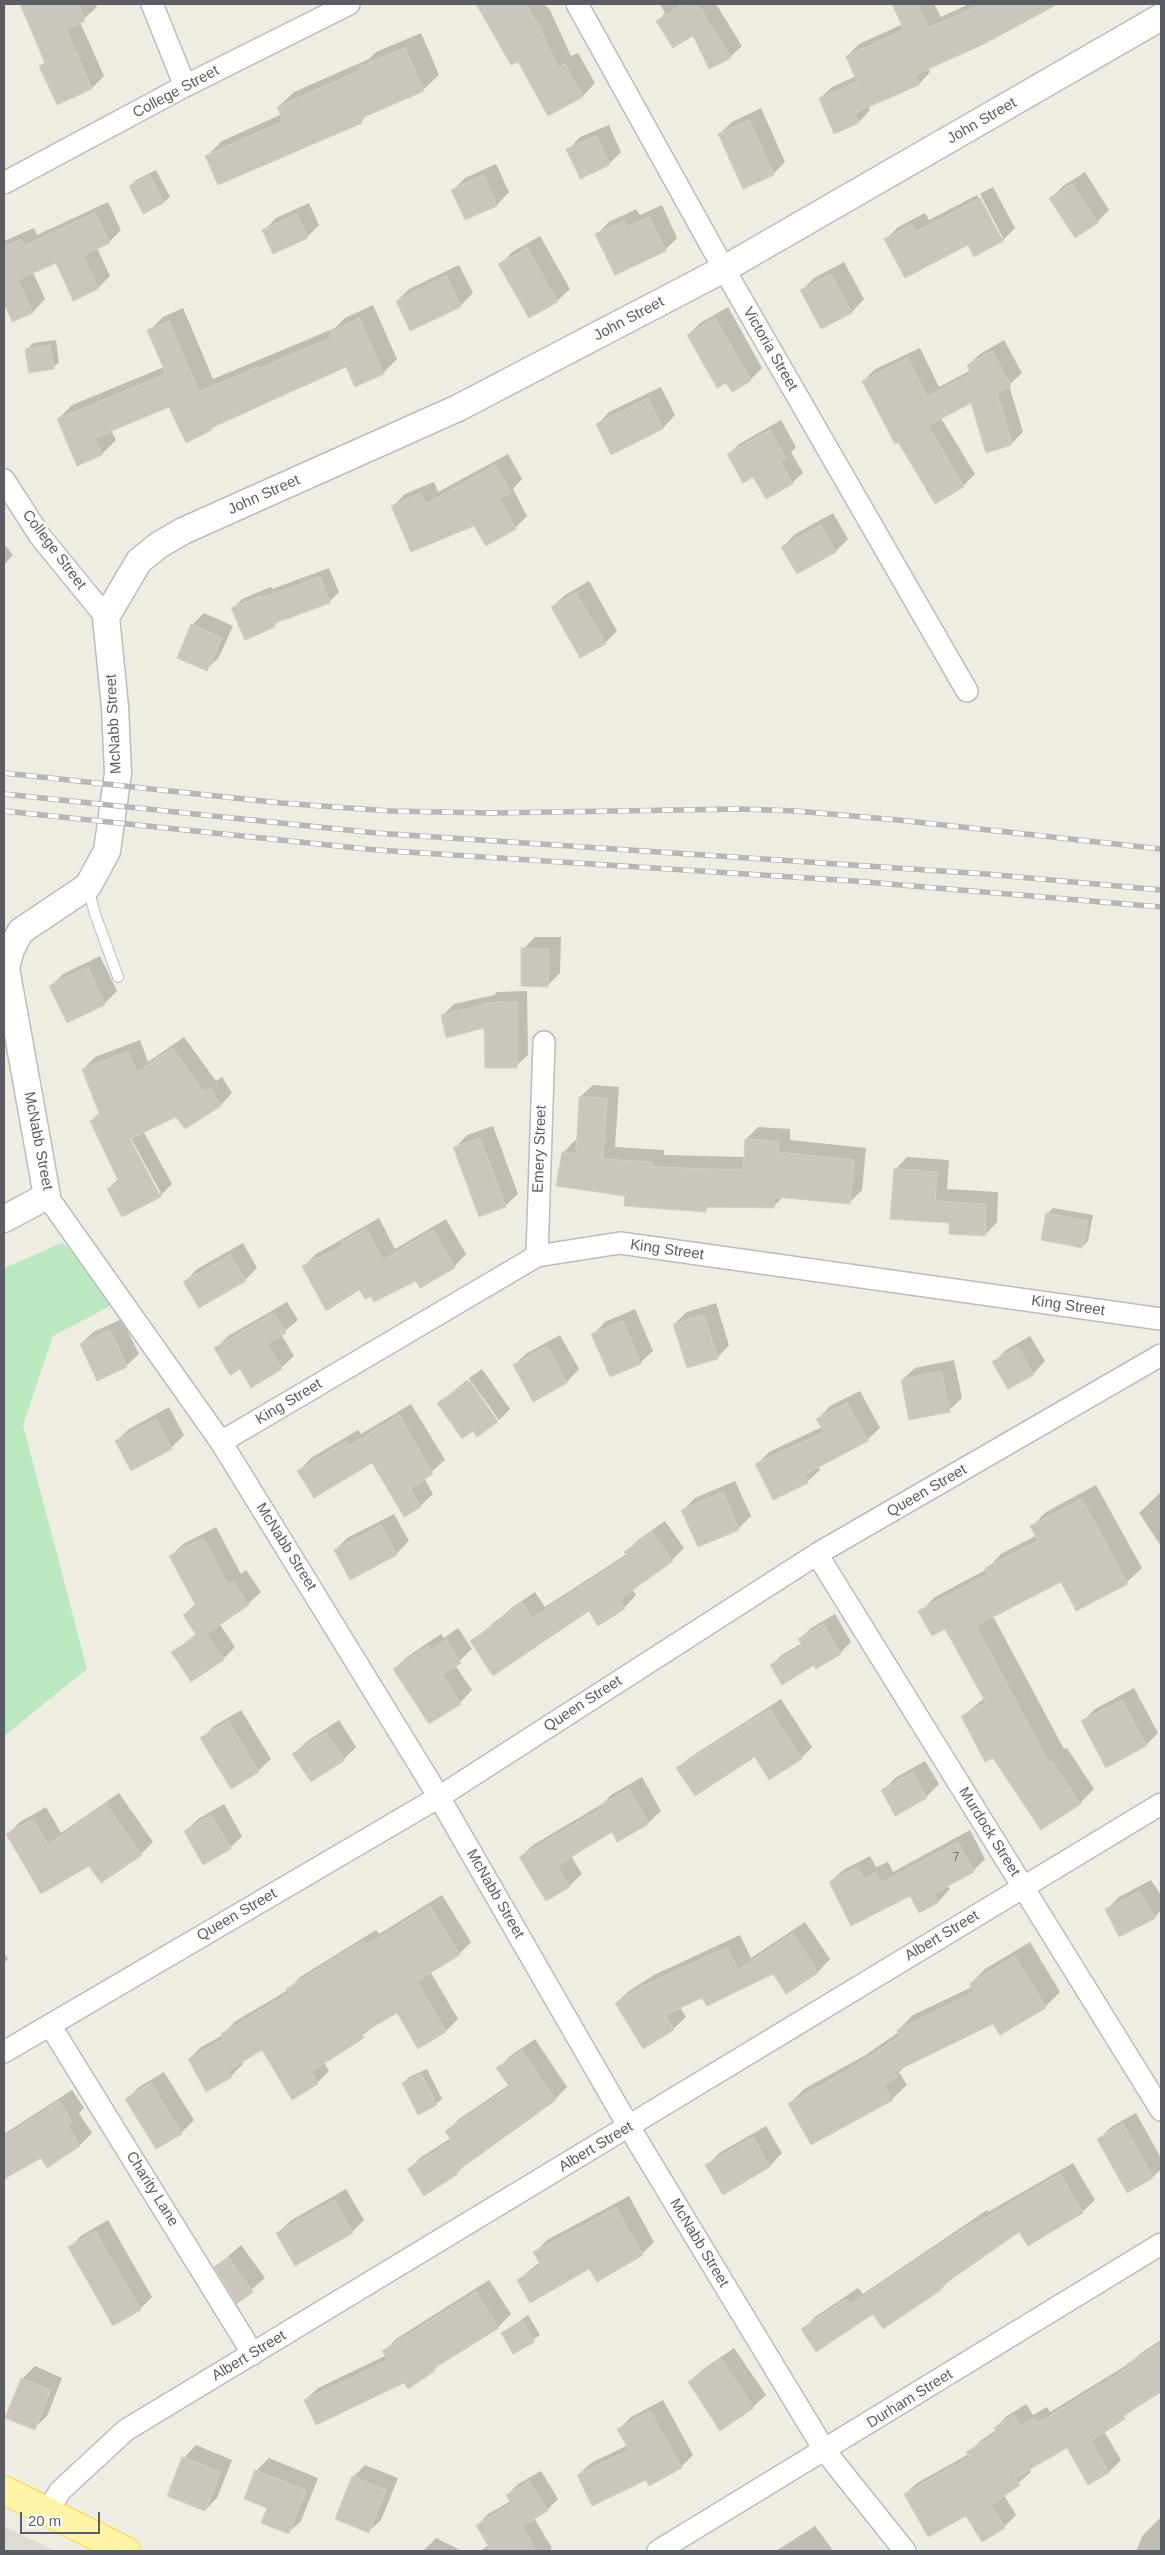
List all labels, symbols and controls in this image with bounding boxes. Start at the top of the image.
street label: College Street [130,62,222,122]
street label: John Street [944,94,1020,148]
street label: John Street [591,293,667,345]
street label: Victoria Street [739,304,801,394]
street label: John Street [225,471,303,519]
street label: College Street [18,507,90,593]
street label: McNabb Street [102,674,126,774]
street label: McNabb Street [20,1090,56,1192]
street label: Emery Street [529,1105,551,1193]
street label: King Street [629,1236,705,1264]
street label: King Street [1030,1292,1106,1320]
street label: King Street [253,1375,325,1429]
street label: Queen Street [884,1461,970,1521]
street label: McNabb Street [252,1500,320,1594]
street label: Queen Street [541,1672,625,1736]
street label: Murdock Street [954,1784,1024,1880]
street label: McNabb Street [462,1846,528,1942]
house number: 7 [953,1851,959,1865]
street label: Queen Street [194,1885,280,1945]
street label: Albert Street [902,1907,982,1965]
street label: Albert Street [556,2118,636,2176]
street label: Charity Lane [122,2148,182,2230]
street label: McNabb Street [666,2195,732,2291]
street label: Albert Street [209,2327,289,2385]
street label: Durham Street [864,2366,956,2432]
scale bar [22,2502,102,2534]
text: 20 m [28,2512,61,2529]

